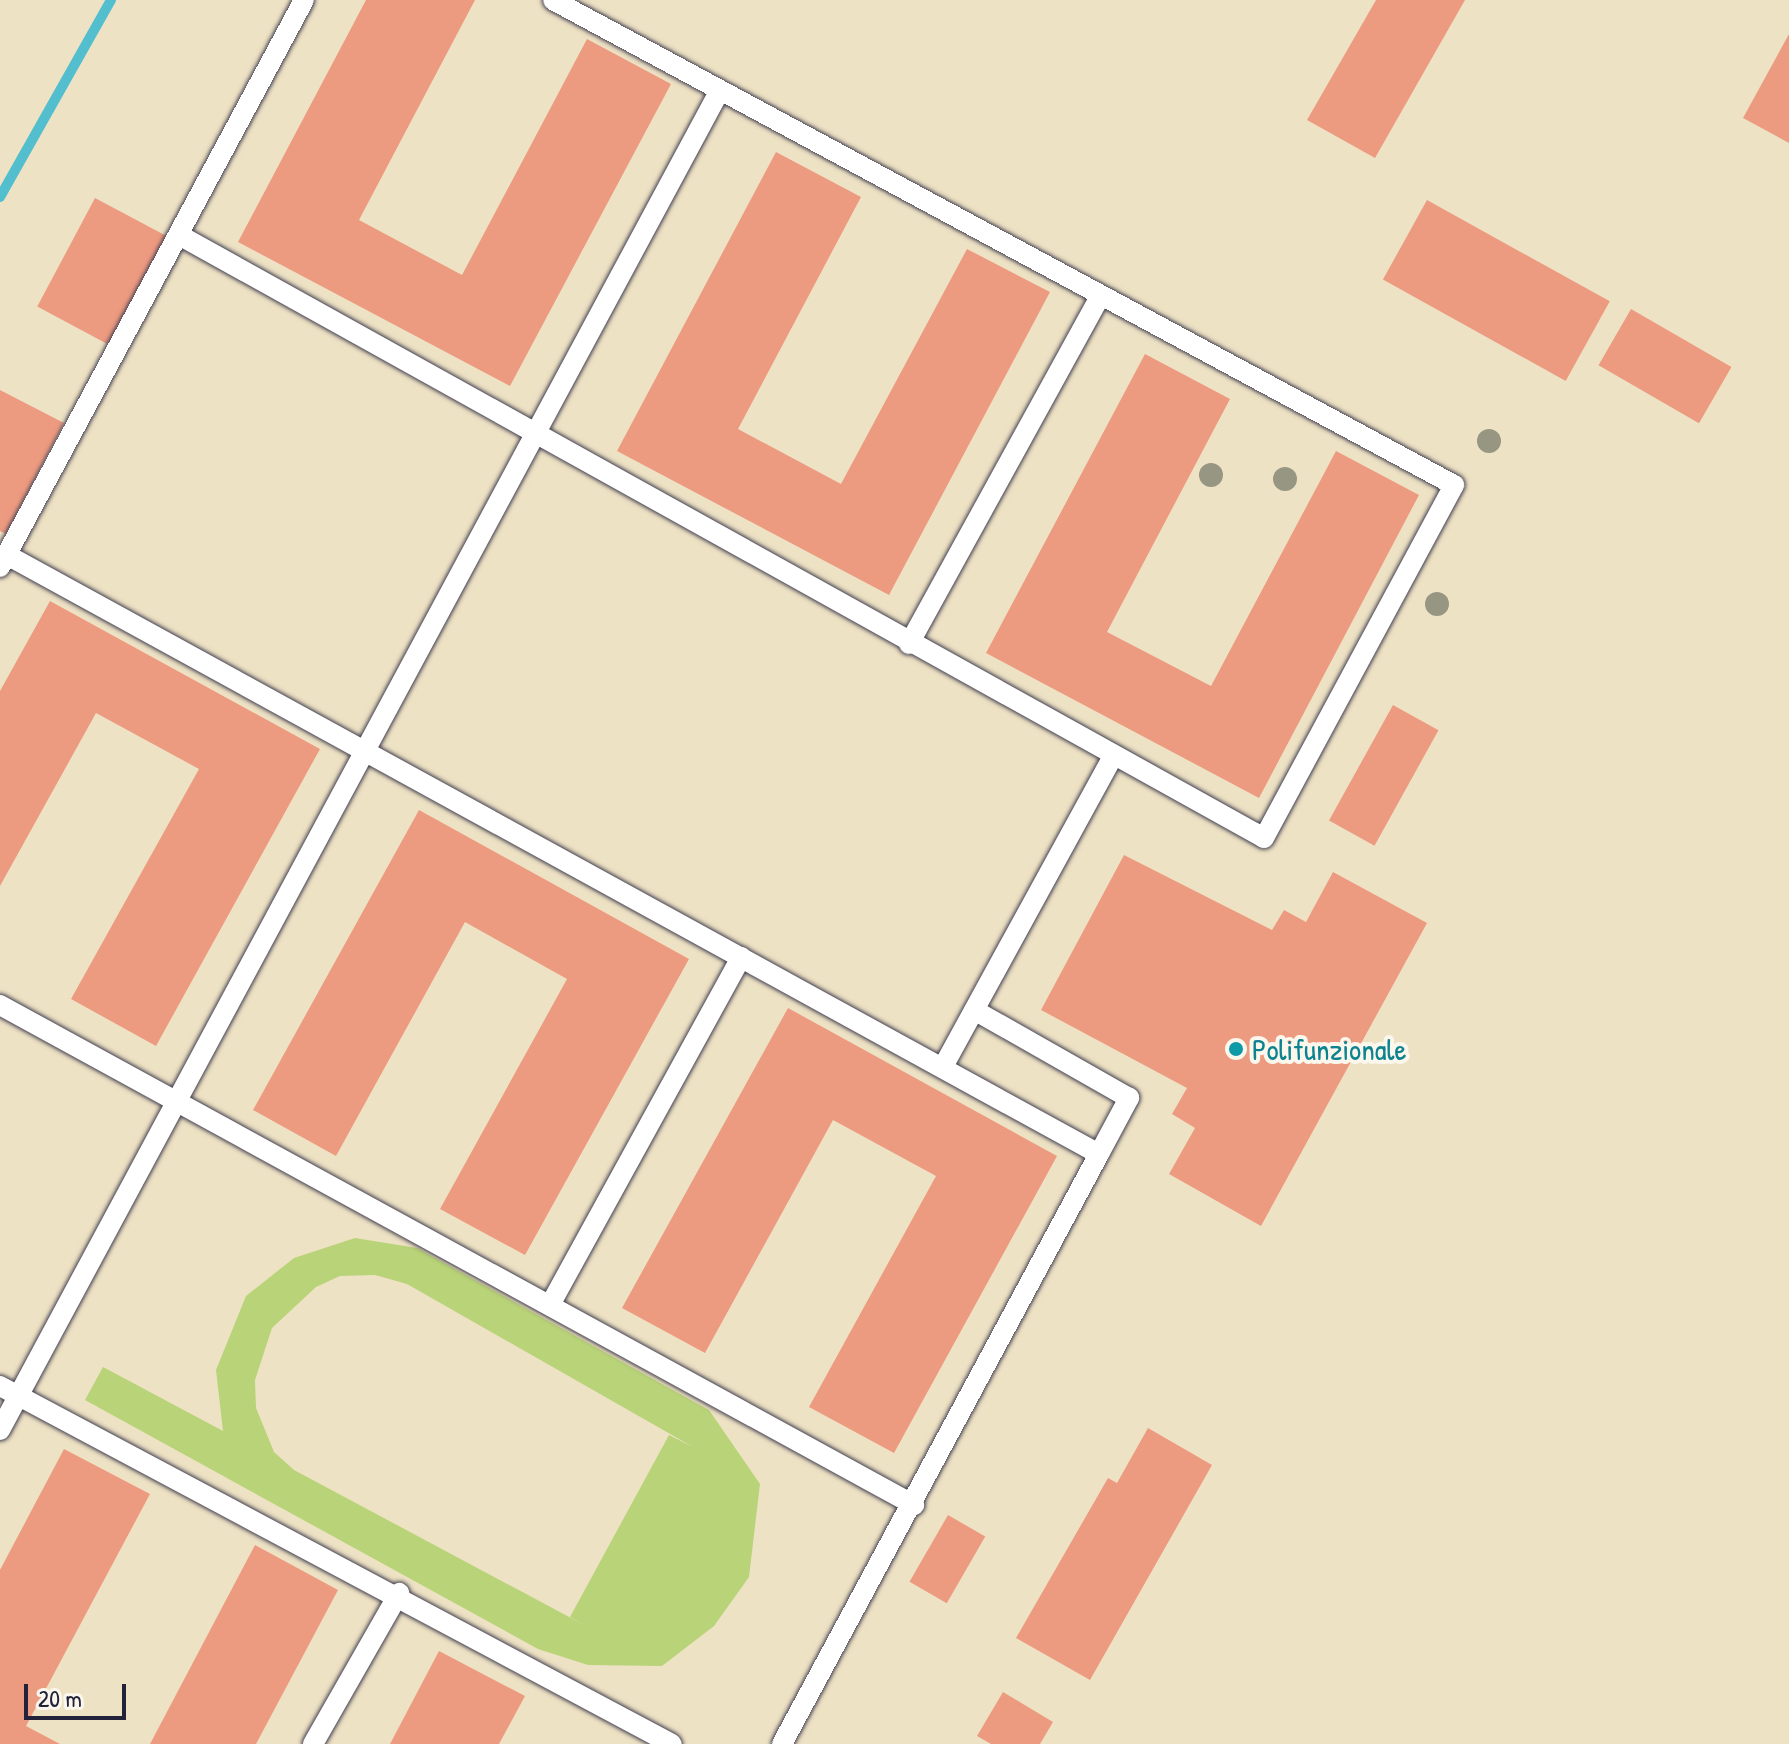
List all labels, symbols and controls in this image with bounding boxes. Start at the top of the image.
place label: Polifunzionale [1252,1031,1406,1067]
marker: Polifunzionale [1227,1040,1245,1058]
scale bar [28,1668,130,1718]
text: 20 m [38,1682,82,1714]

